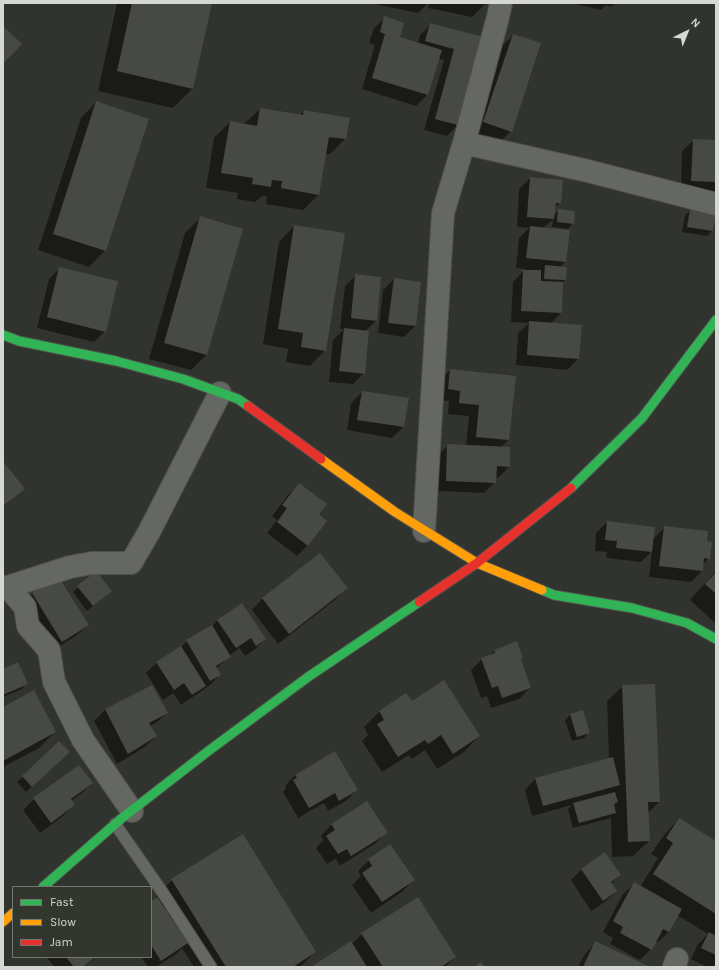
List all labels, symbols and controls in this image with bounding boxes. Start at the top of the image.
north arrow [667,12,707,52]
text: N [688,15,703,30]
legend [12,886,152,958]
text: Fast [50,895,73,909]
text: Slow [50,915,76,929]
text: Jam [50,935,73,949]

